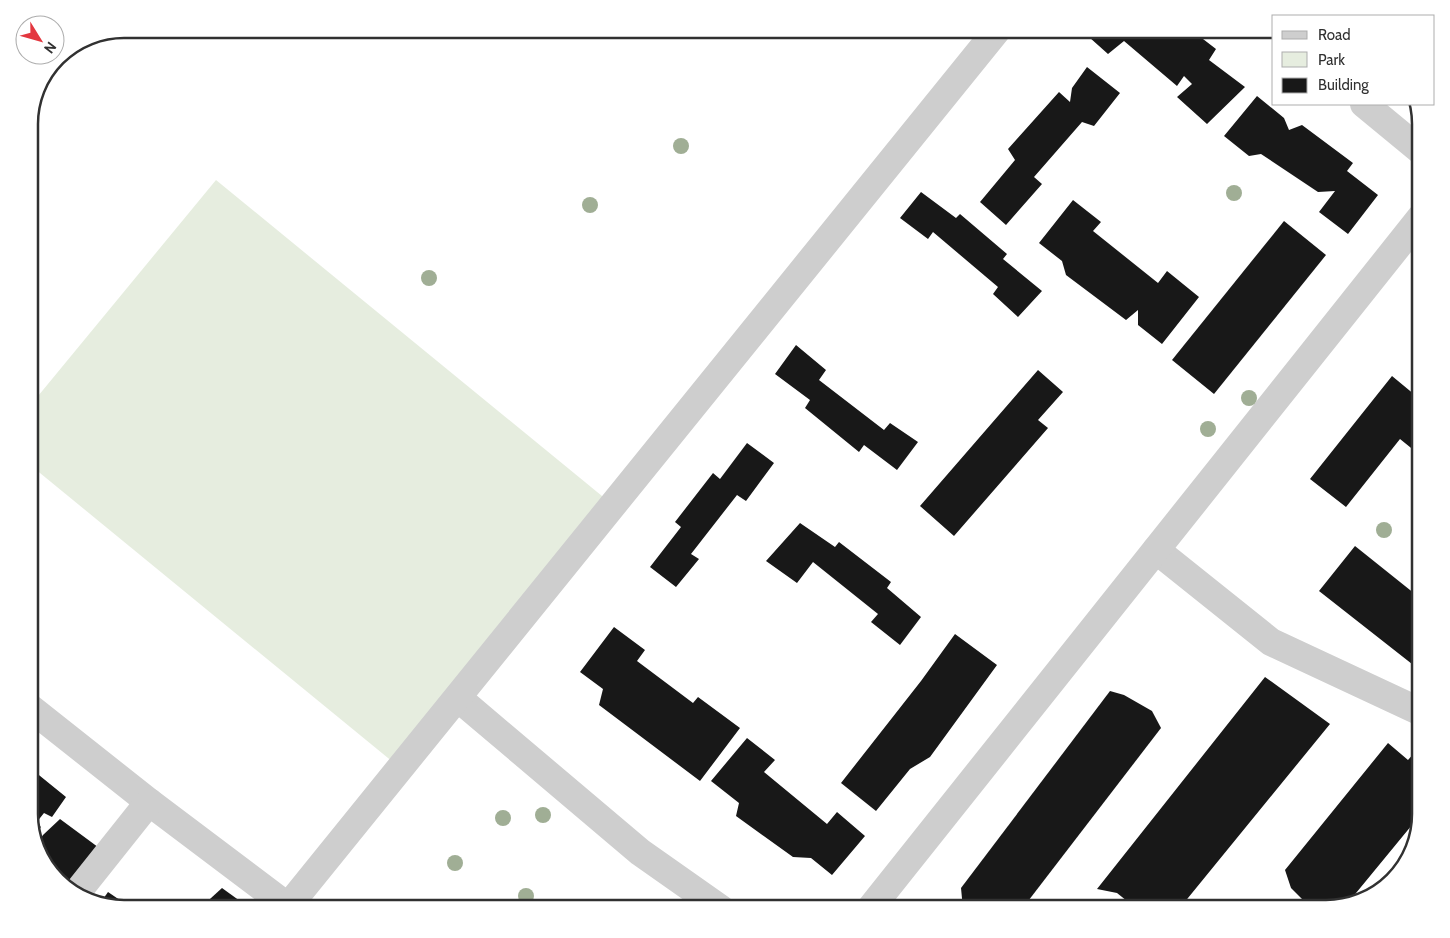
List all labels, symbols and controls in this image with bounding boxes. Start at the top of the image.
north arrow [15,15,65,65]
legend [1272,15,1435,105]
text: Road [1318,26,1351,44]
text: N [40,38,61,57]
text: Park [1318,51,1345,69]
text: Building [1318,76,1369,94]

